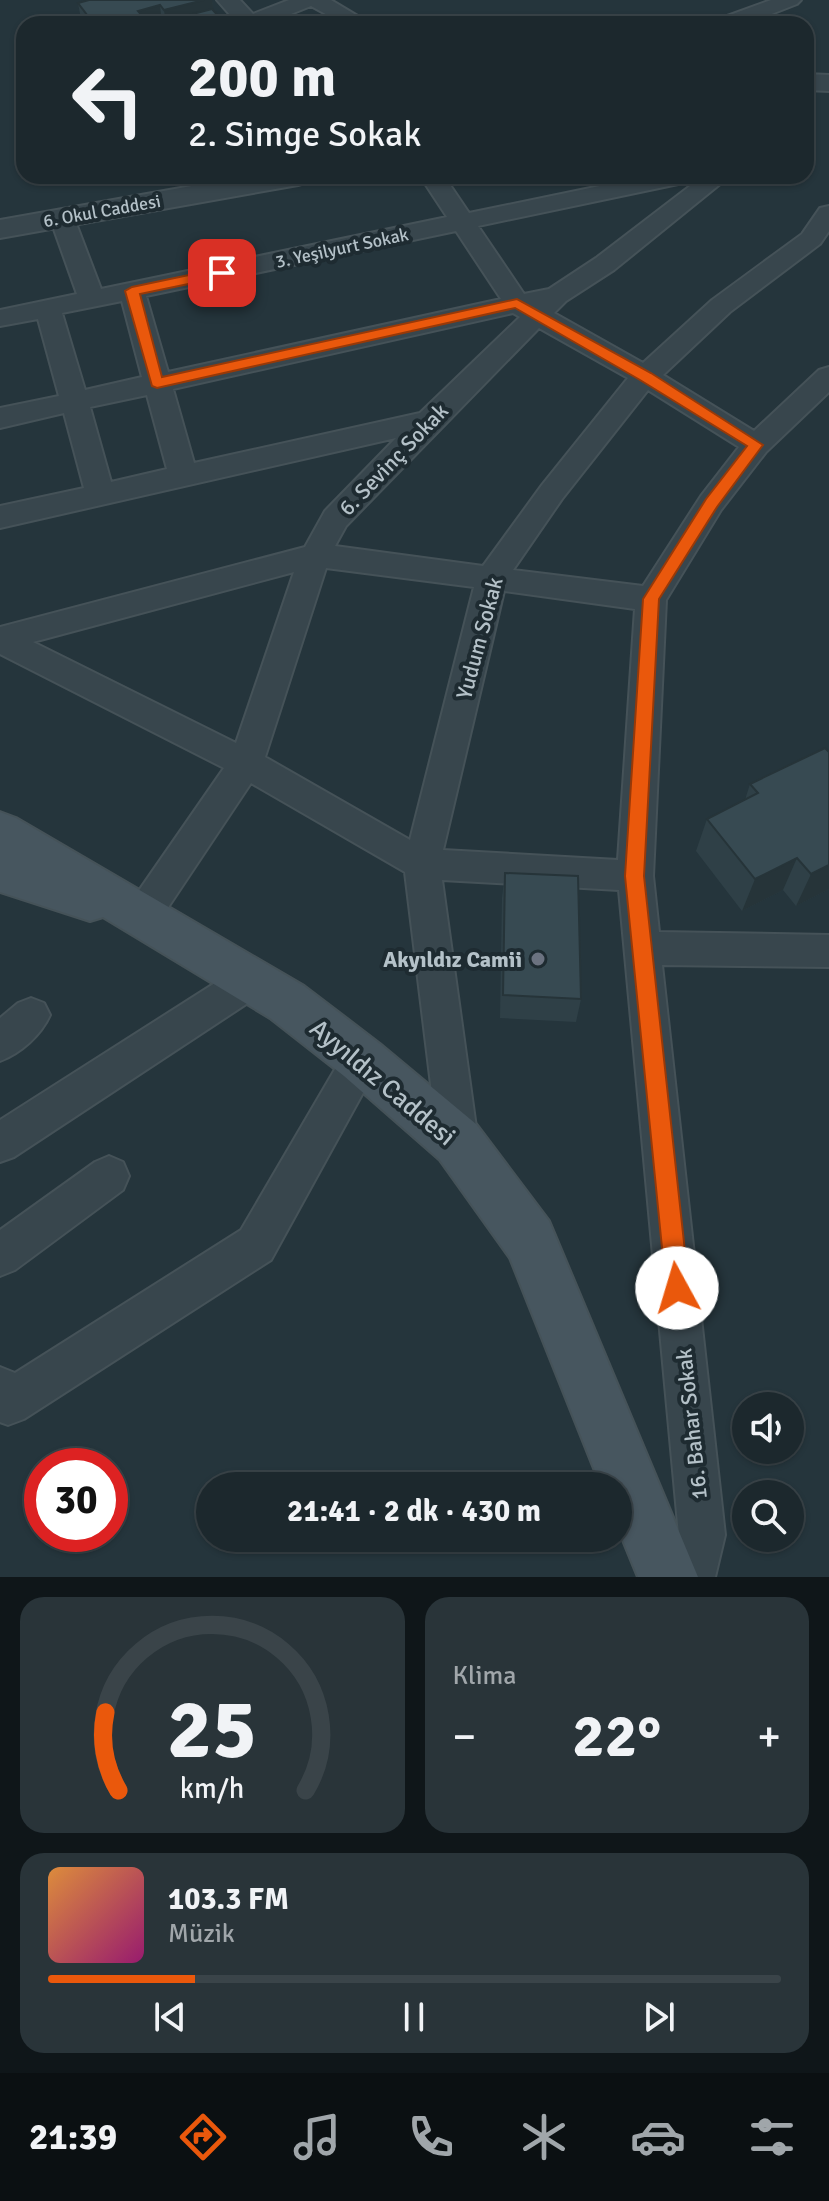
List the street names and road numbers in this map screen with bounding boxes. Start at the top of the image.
street label: 6. Okul Caddesi [42,190,162,232]
street label: 3. Yeşilyurt Sokak [274,223,410,273]
street label: 6. Sevinç Sokak [333,398,454,521]
street label: Yudum Sokak [450,574,509,702]
street label: Ayyıldız Caddesi [303,1012,462,1153]
street label: 16. Bahar Sokak [670,1347,713,1501]

